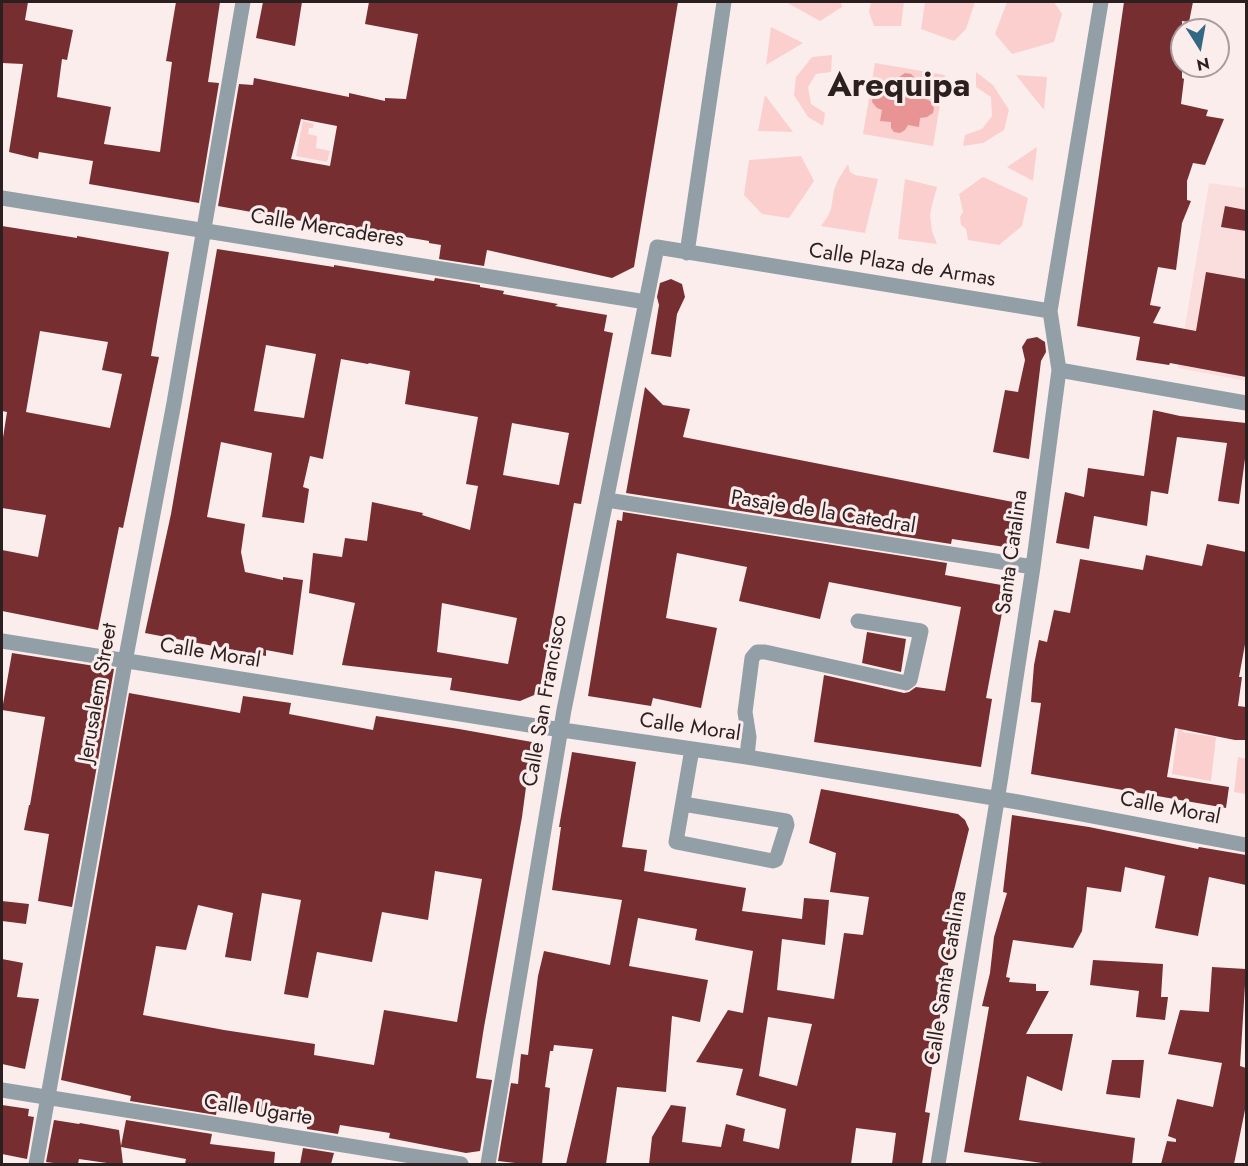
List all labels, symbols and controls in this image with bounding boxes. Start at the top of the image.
north arrow [1170,18,1230,78]
text: N [1195,52,1212,77]
district label: Arequipa [828,68,970,108]
street label: Calle Mercaderes [248,204,406,254]
street label: Calle Plaza de Armas [807,239,997,293]
street label: Pasaje de la Catedral [729,486,917,540]
street label: Santa Catalina [992,488,1034,616]
street label: Calle San Francisco [518,613,574,789]
street label: Jerusalem Street [74,621,124,765]
street label: Calle Moral [158,634,262,674]
street label: Calle Moral [638,708,742,748]
street label: Calle Moral [1118,787,1222,831]
street label: Calle Santa Catalina [921,889,973,1067]
street label: Calle Ugarte [202,1090,314,1132]

